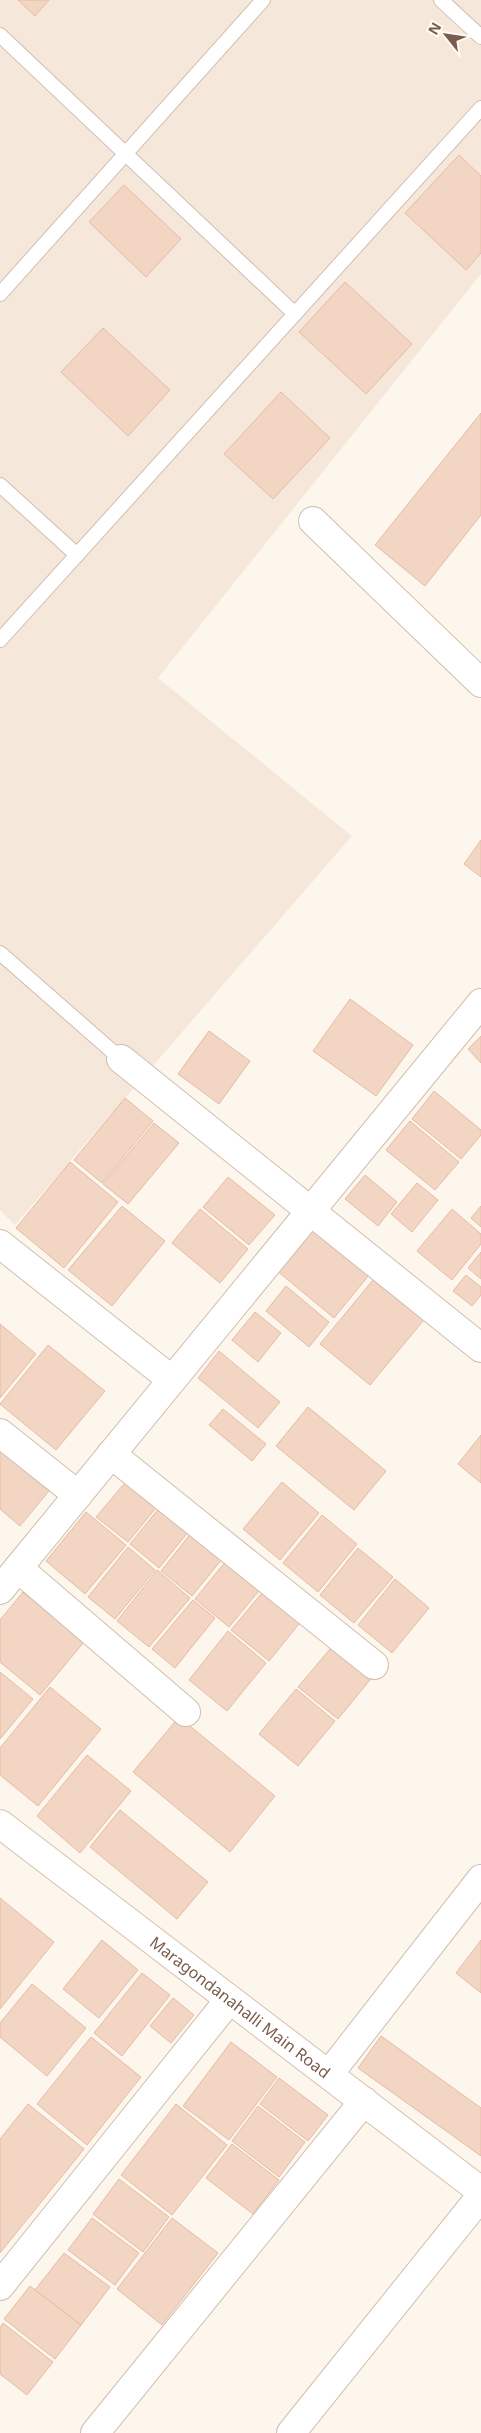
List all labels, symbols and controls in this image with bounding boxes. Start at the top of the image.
north arrow [421,10,471,60]
text: N [423,19,445,38]
street label: Maragondanahalli Main Road [145,1931,335,2083]

